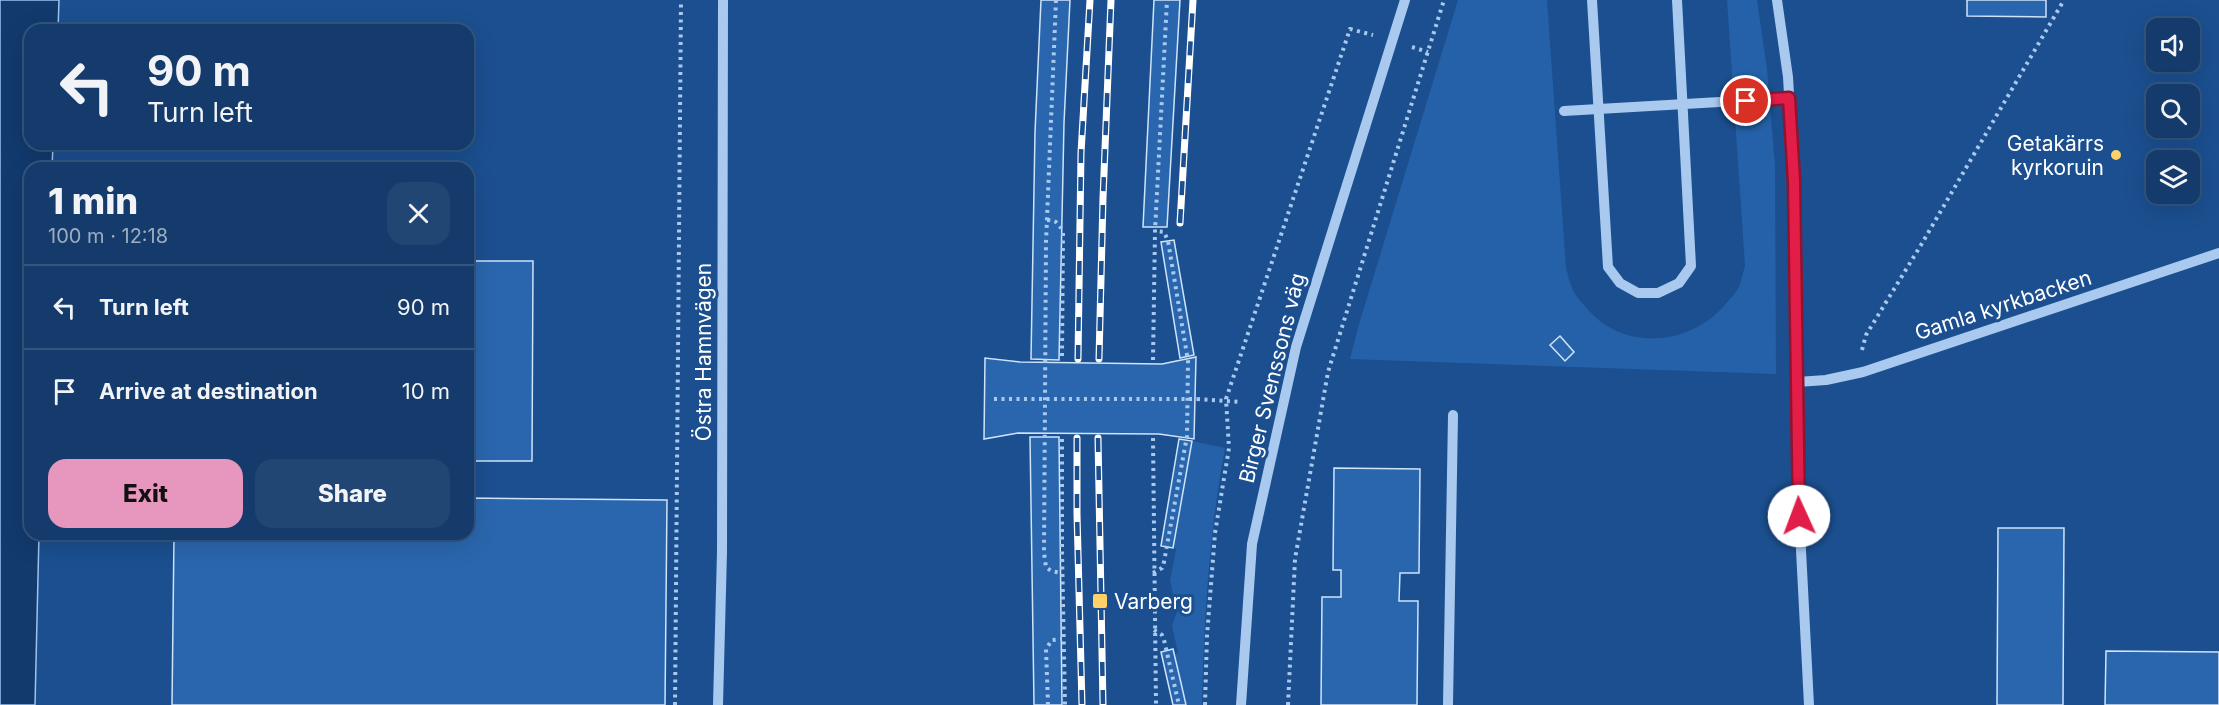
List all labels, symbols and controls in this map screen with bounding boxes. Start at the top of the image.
map controls [2146,18,2200,204]
button: sound [2146,18,2200,72]
text: 90 m [147,45,251,96]
icon: left [48,48,126,126]
pin [1720,75,1771,126]
icon: arrive [1729,84,1762,117]
button: search [2146,84,2200,138]
text: Turn left [147,96,253,129]
place label: Getakärrs kyrkoruin [2007,131,2104,180]
marker: Getakärrs kyrkoruin [2109,148,2123,162]
button: layers [2146,150,2200,204]
text: 1 min [48,179,138,223]
button: close [387,182,450,245]
text: 100 m · 12:18 [48,224,168,248]
street label: Östra Hamnvägen [691,263,716,441]
street label: Gamla kyrkbacken [1911,265,2095,345]
street label: Birger Svenssons väg [1234,270,1310,486]
icon: left [48,291,81,324]
text: Turn left [99,294,189,320]
text: 90 m [397,294,450,320]
icon: arrive [48,375,81,408]
text: Arrive at destination [99,378,318,404]
text: 10 m [402,378,450,404]
button: Exit [48,459,243,528]
button: Share [255,459,450,528]
position arrow [1767,484,1831,548]
place label: Varberg [1114,589,1193,614]
marker: Varberg [1091,592,1109,610]

